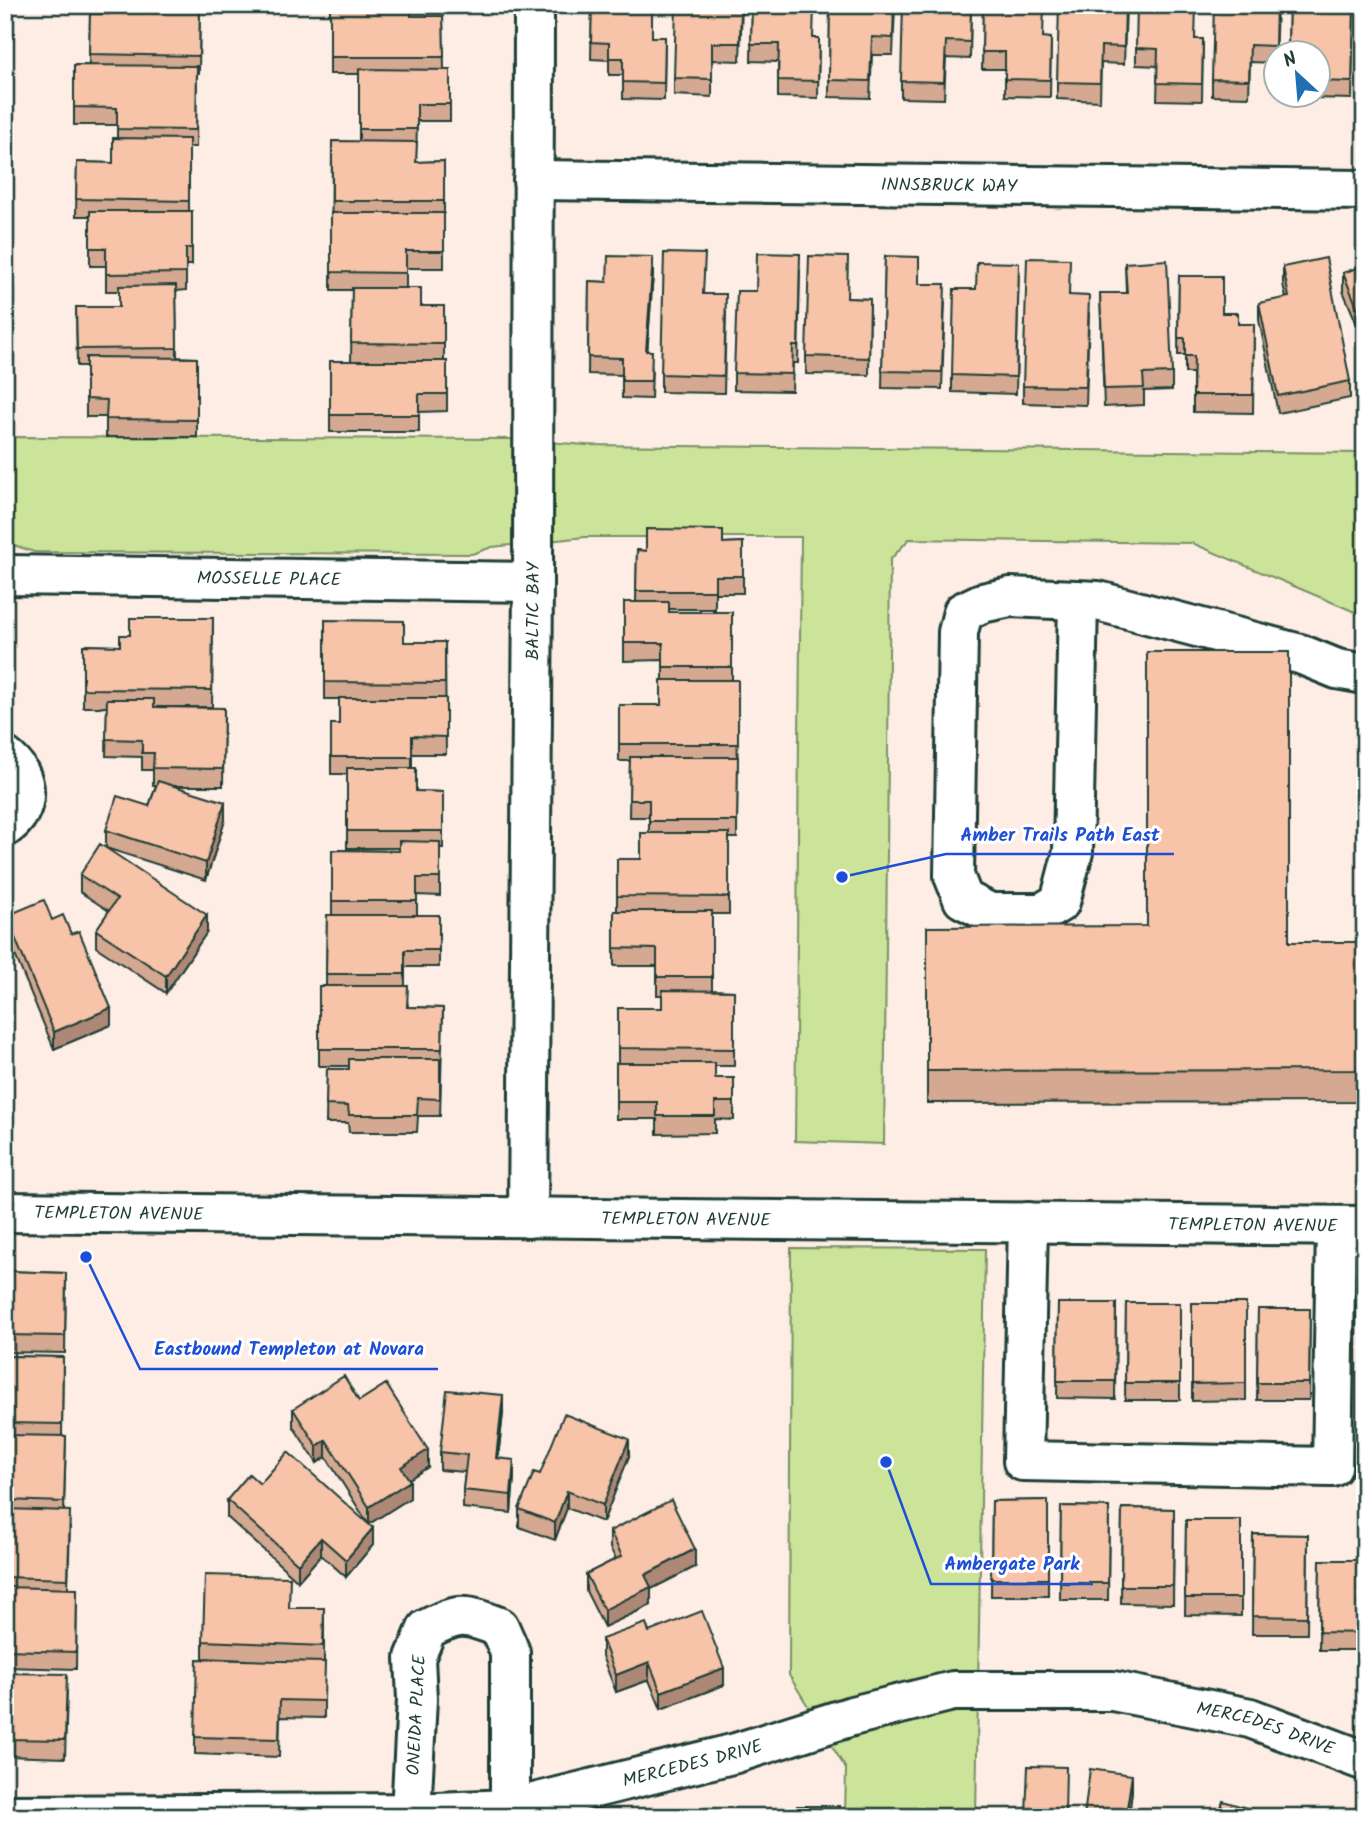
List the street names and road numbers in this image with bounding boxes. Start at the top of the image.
street label: INNSBRUCK WAY [881,171,1018,202]
street label: BALTIC BAY [519,561,549,660]
street label: MOSSELLE PLACE [197,565,342,595]
street label: TEMPLETON AVENUE [34,1199,204,1230]
street label: TEMPLETON AVENUE [601,1205,771,1236]
street label: TEMPLETON AVENUE [1168,1211,1338,1242]
street label: ONEIDA PLACE [400,1653,435,1776]
street label: MERCEDES DRIVE [1194,1695,1339,1764]
street label: MERCEDES DRIVE [620,1732,767,1797]

